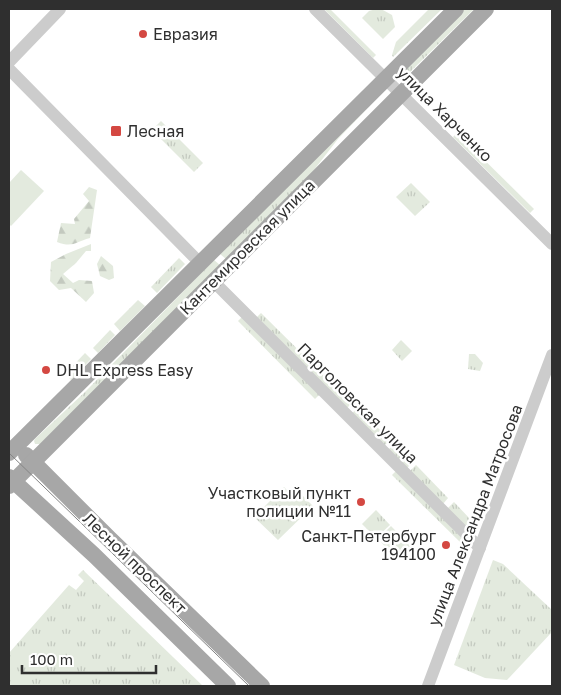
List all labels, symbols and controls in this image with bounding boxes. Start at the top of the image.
place label: Евразия [153,24,218,44]
marker: Евразия [137,28,149,40]
street label: улица Харченко [393,62,497,166]
place label: Лесная [127,121,184,141]
marker: Лесная [109,124,123,138]
street label: Кантемировская улица [175,175,319,319]
street label: Парголовская улица [294,339,422,467]
place label: DHL Express Easy [56,360,193,380]
marker: DHL Express Easy [40,364,52,376]
street label: улица Александра Матросова [423,401,527,629]
place label: Участковый пункт полиции №11 [208,483,351,521]
marker: Участковый пункт полиции №11 [355,496,367,508]
street label: Лесной проспект [79,508,191,618]
place label: Санкт-Петербург 194100 [301,526,437,564]
marker: Санкт-Петербург 194100 [440,539,452,551]
scale bar [22,642,156,674]
text: 100 m [30,650,73,668]

